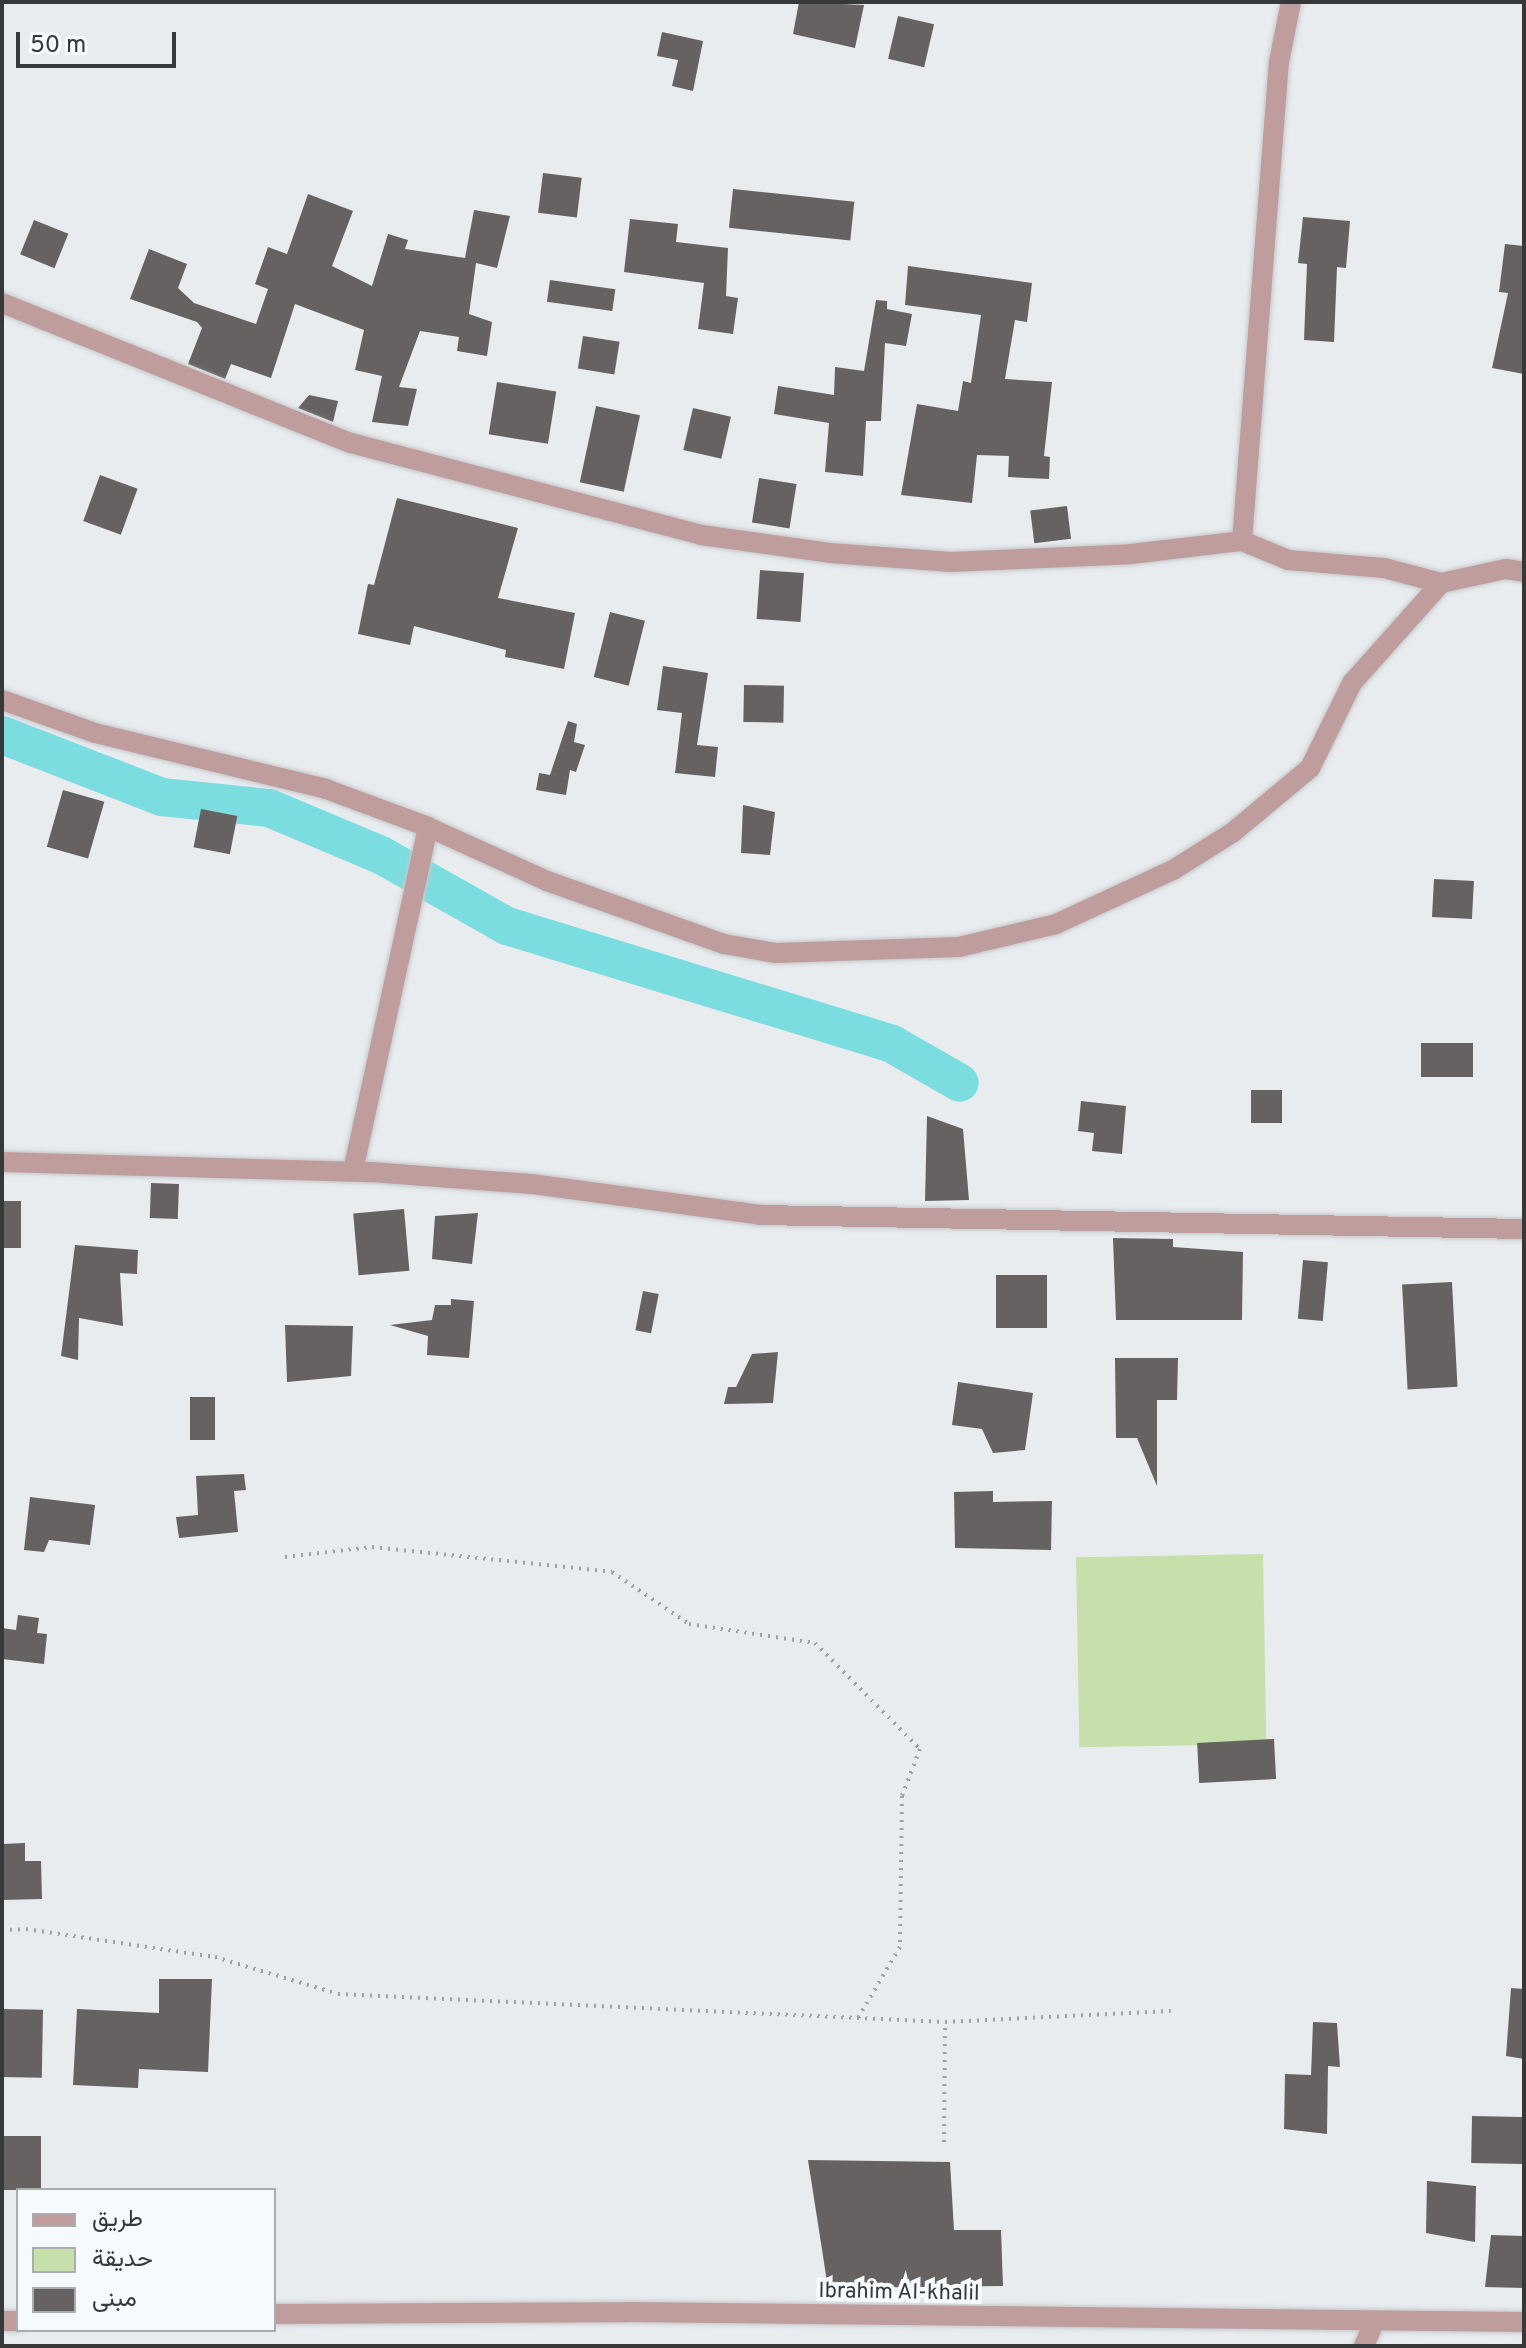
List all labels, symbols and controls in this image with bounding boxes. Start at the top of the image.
scale bar [20,16,180,66]
text: 50 m [30,31,86,61]
legend [16,2188,276,2332]
text: طريق [92,2205,143,2235]
text: حديقة [92,2245,153,2275]
street label: Ibrahim Al-khalil [818,2278,980,2308]
text: مبنى [92,2285,137,2315]

